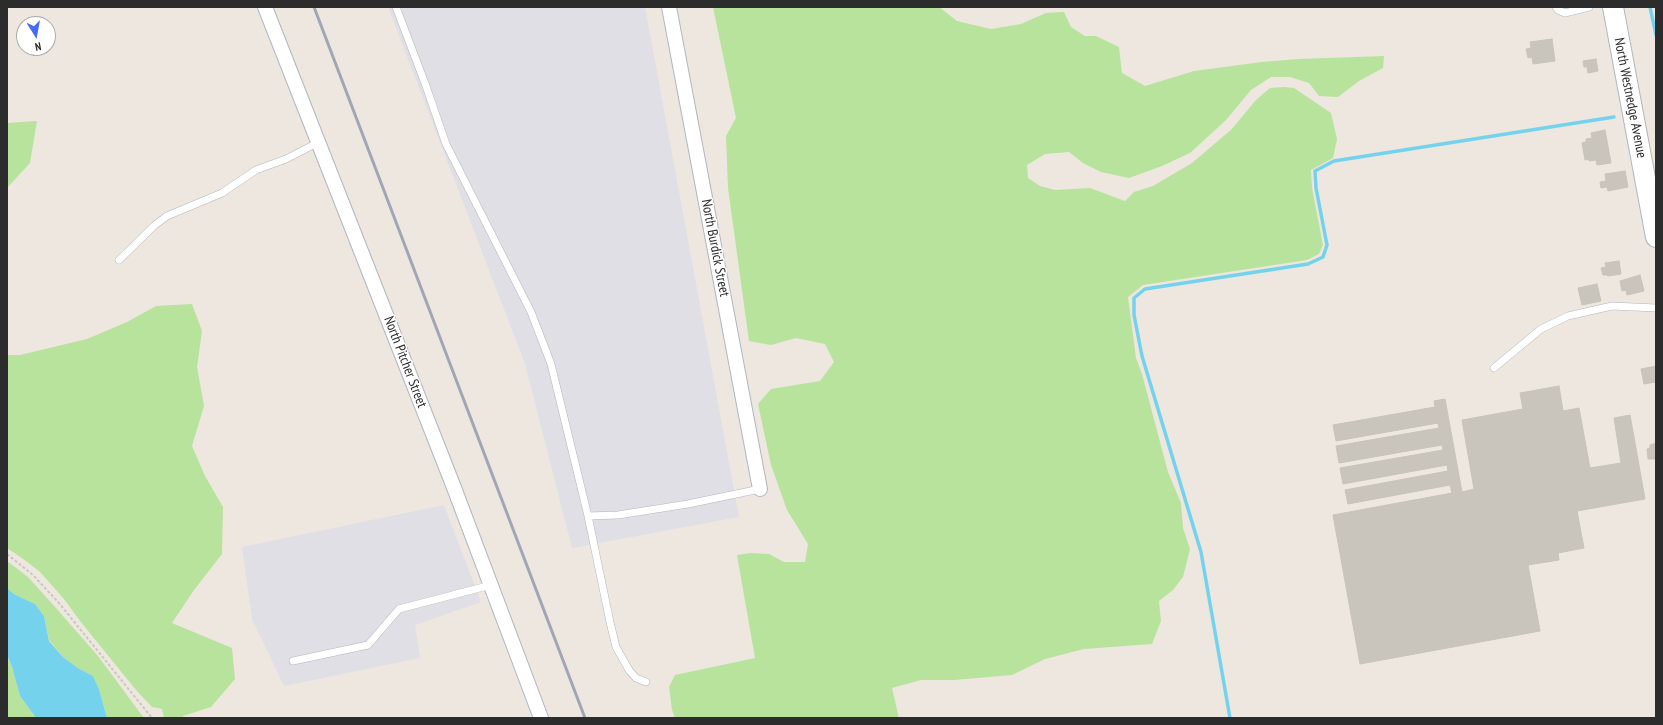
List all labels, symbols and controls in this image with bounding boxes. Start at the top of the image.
north arrow [16,16,56,56]
street label: North Westnedge Avenue [1610,36,1650,160]
text: N [34,39,42,54]
street label: North Burdick Street [697,198,733,298]
street label: North Pitcher Street [380,314,430,410]

